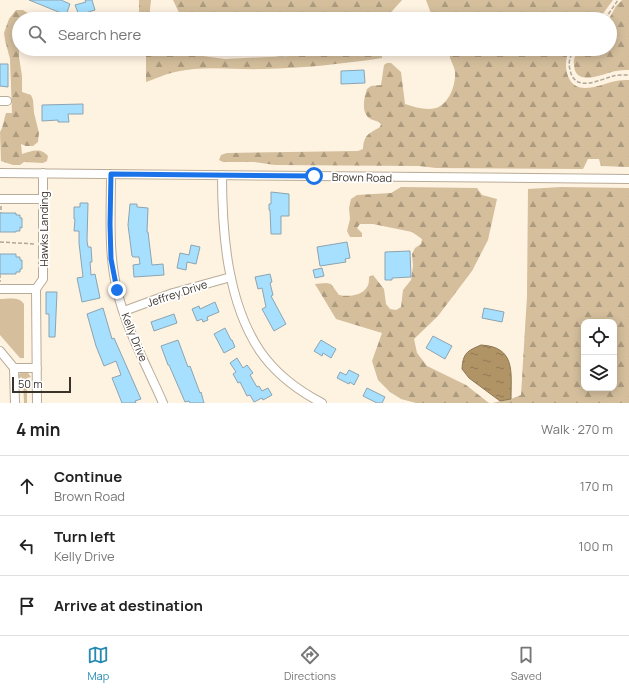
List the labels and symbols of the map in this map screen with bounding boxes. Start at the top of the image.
route start [305,167,323,185]
street label: Brown Road [332,169,392,185]
street label: Hawks Landing [36,191,51,267]
street label: Jeffrey Drive [145,276,210,310]
route end [108,281,126,299]
street label: Kelly Drive [118,310,152,364]
scale bar [12,375,71,394]

